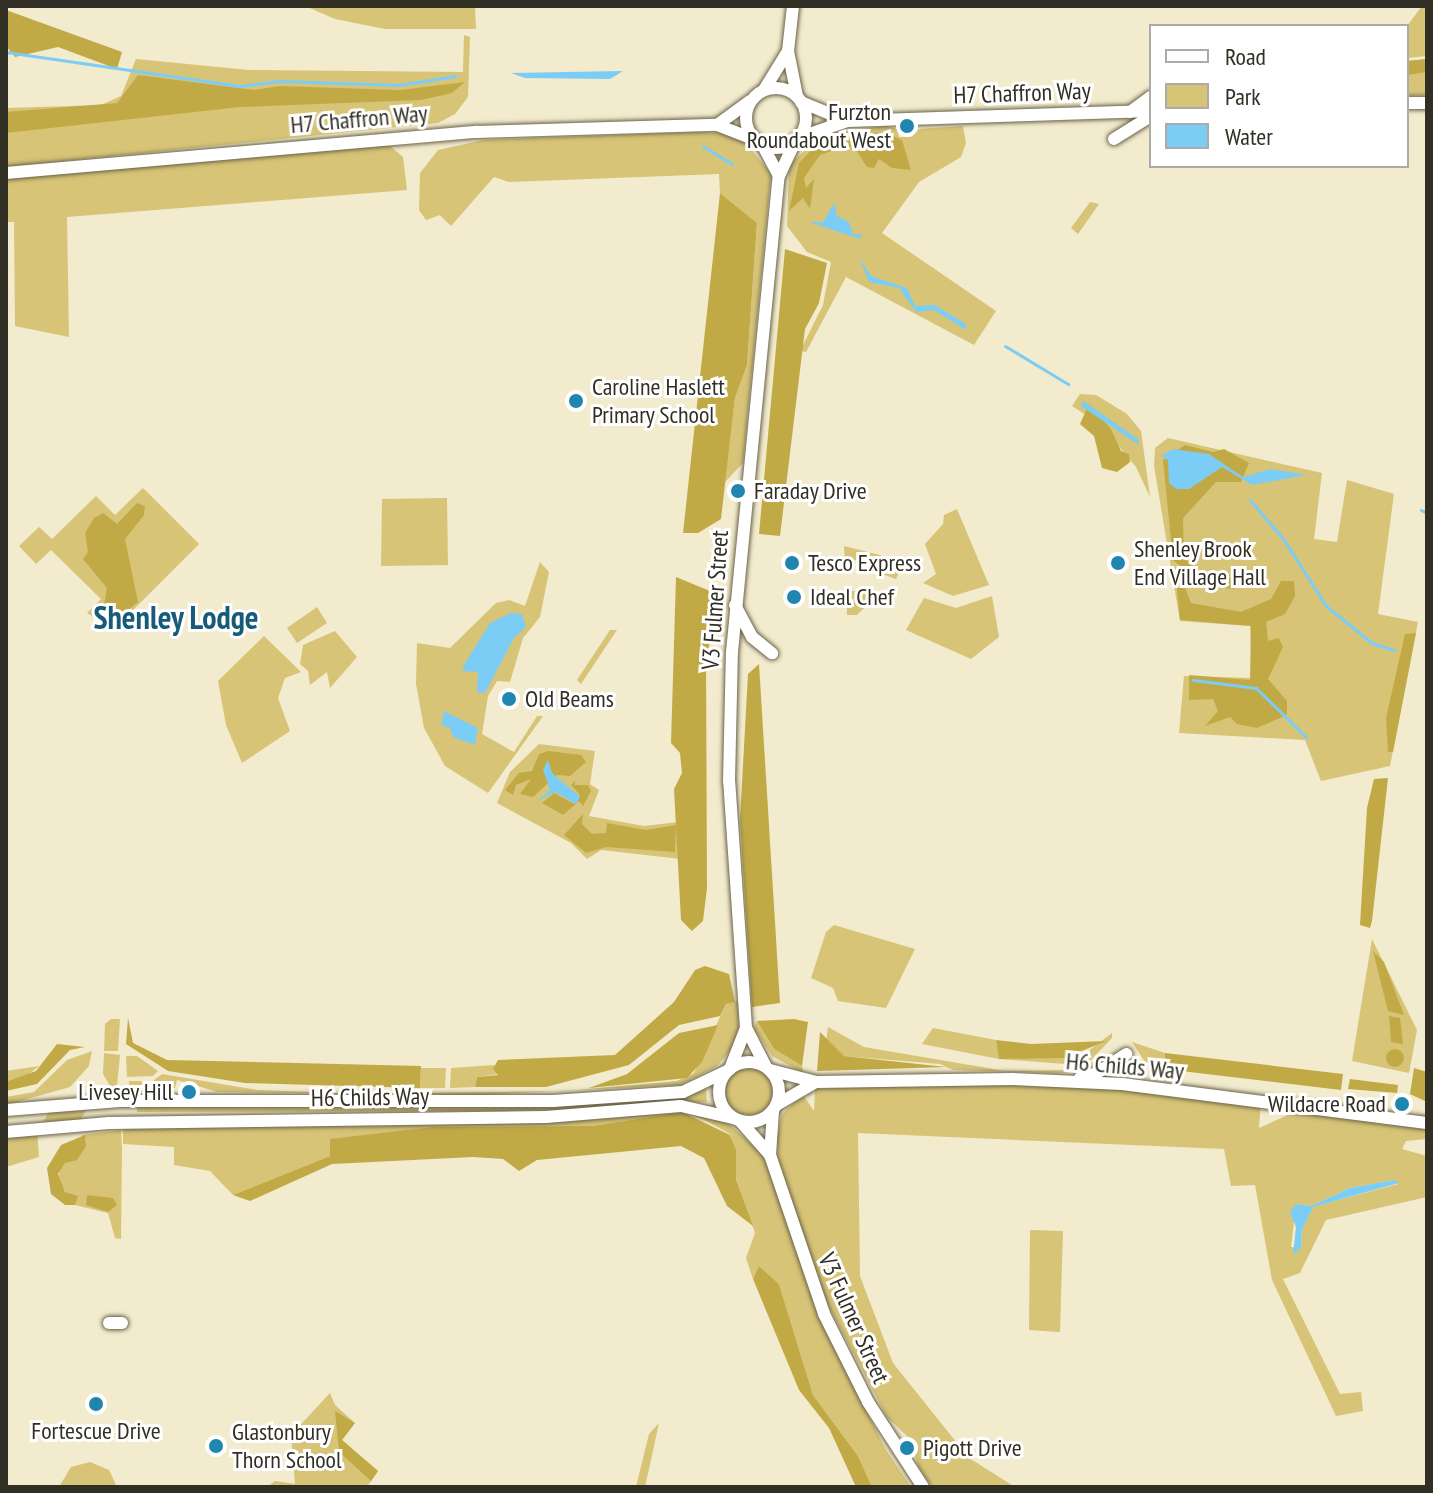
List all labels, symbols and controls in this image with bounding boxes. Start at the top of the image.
legend [1149,24,1409,168]
text: Road [1225,41,1266,72]
street label: H7 Chaffron Way [952,76,1092,110]
text: Park [1225,81,1261,112]
place label: Furzton Roundabout West [746,98,891,154]
street label: H7 Chaffron Way [289,99,429,139]
marker: Furzton Roundabout West [898,117,916,135]
text: Water [1225,121,1273,152]
place label: Caroline Haslett Primary School [592,373,725,429]
marker: Caroline Haslett Primary School [567,392,585,410]
place label: Faraday Drive [754,477,867,505]
marker: Faraday Drive [729,482,747,500]
street label: V3 Fulmer Street [696,529,734,671]
place label: Shenley Brook End Village Hall [1134,535,1266,591]
place label: Tesco Express [808,549,921,577]
marker: Tesco Express [783,554,801,572]
marker: Shenley Brook End Village Hall [1109,554,1127,572]
place label: Ideal Chef [810,583,894,611]
marker: Ideal Chef [785,588,803,606]
district label: Shenley Lodge [93,598,259,636]
place label: Old Beams [525,685,614,713]
marker: Old Beams [500,690,518,708]
street label: H6 Childs Way [1065,1046,1185,1086]
place label: Livesey Hill [78,1078,173,1106]
street label: H6 Childs Way [310,1082,430,1112]
marker: Livesey Hill [180,1083,198,1101]
place label: Wildacre Road [1268,1090,1386,1118]
marker: Wildacre Road [1393,1095,1411,1113]
street label: V3 Fulmer Street [812,1248,896,1388]
marker: Fortescue Drive [87,1395,105,1413]
place label: Fortescue Drive [31,1417,161,1445]
place label: Glastonbury Thorn School [232,1418,342,1474]
place label: Pigott Drive [923,1434,1022,1462]
marker: Glastonbury Thorn School [207,1437,225,1455]
marker: Pigott Drive [898,1439,916,1457]

